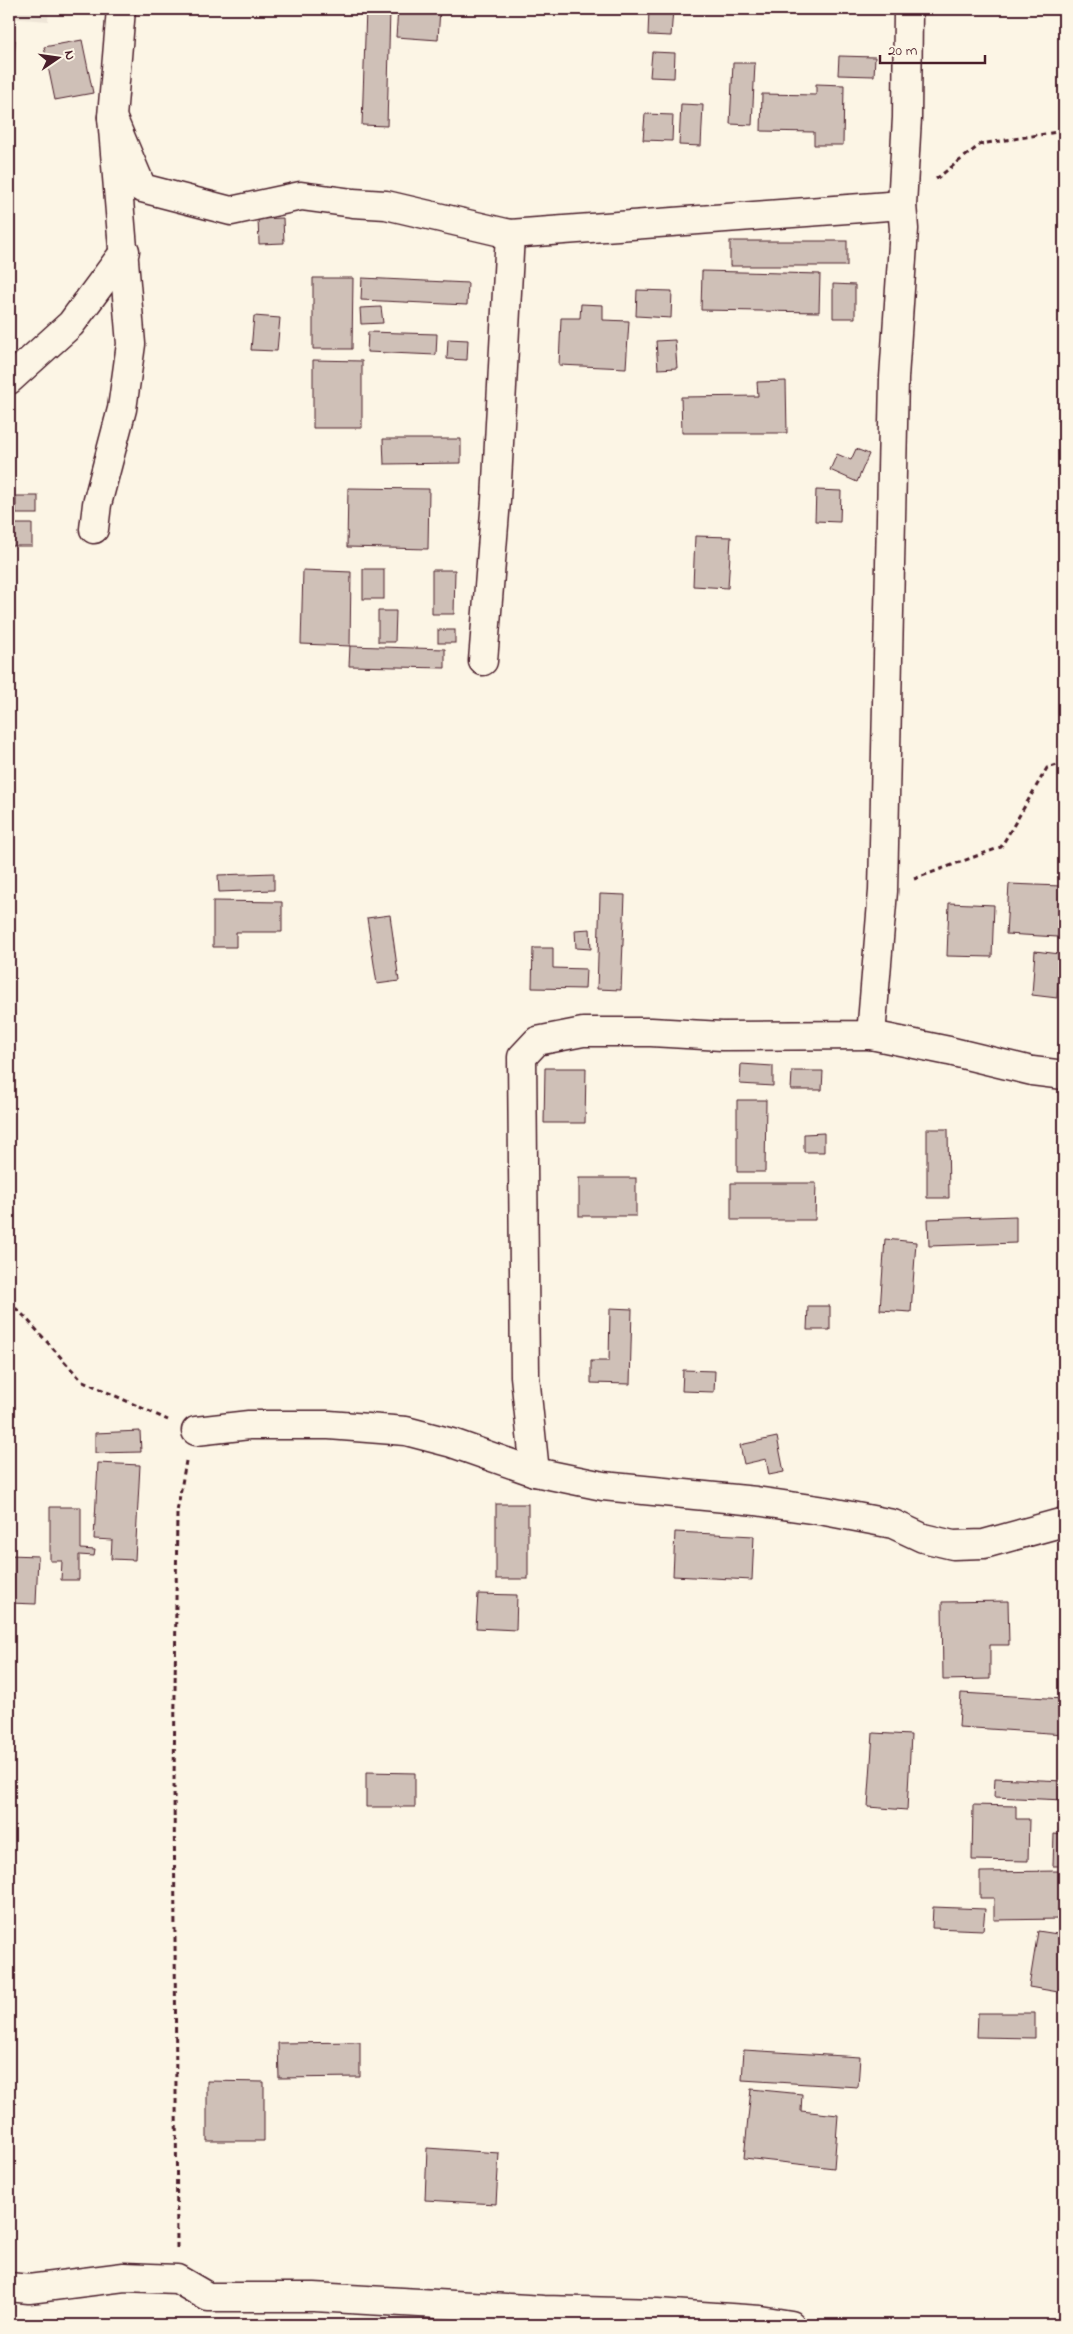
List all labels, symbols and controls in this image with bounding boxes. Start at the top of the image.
north arrow [32,32,82,82]
scale bar [880,32,986,64]
text: 20 m [888,40,918,62]
text: N [58,48,80,62]

